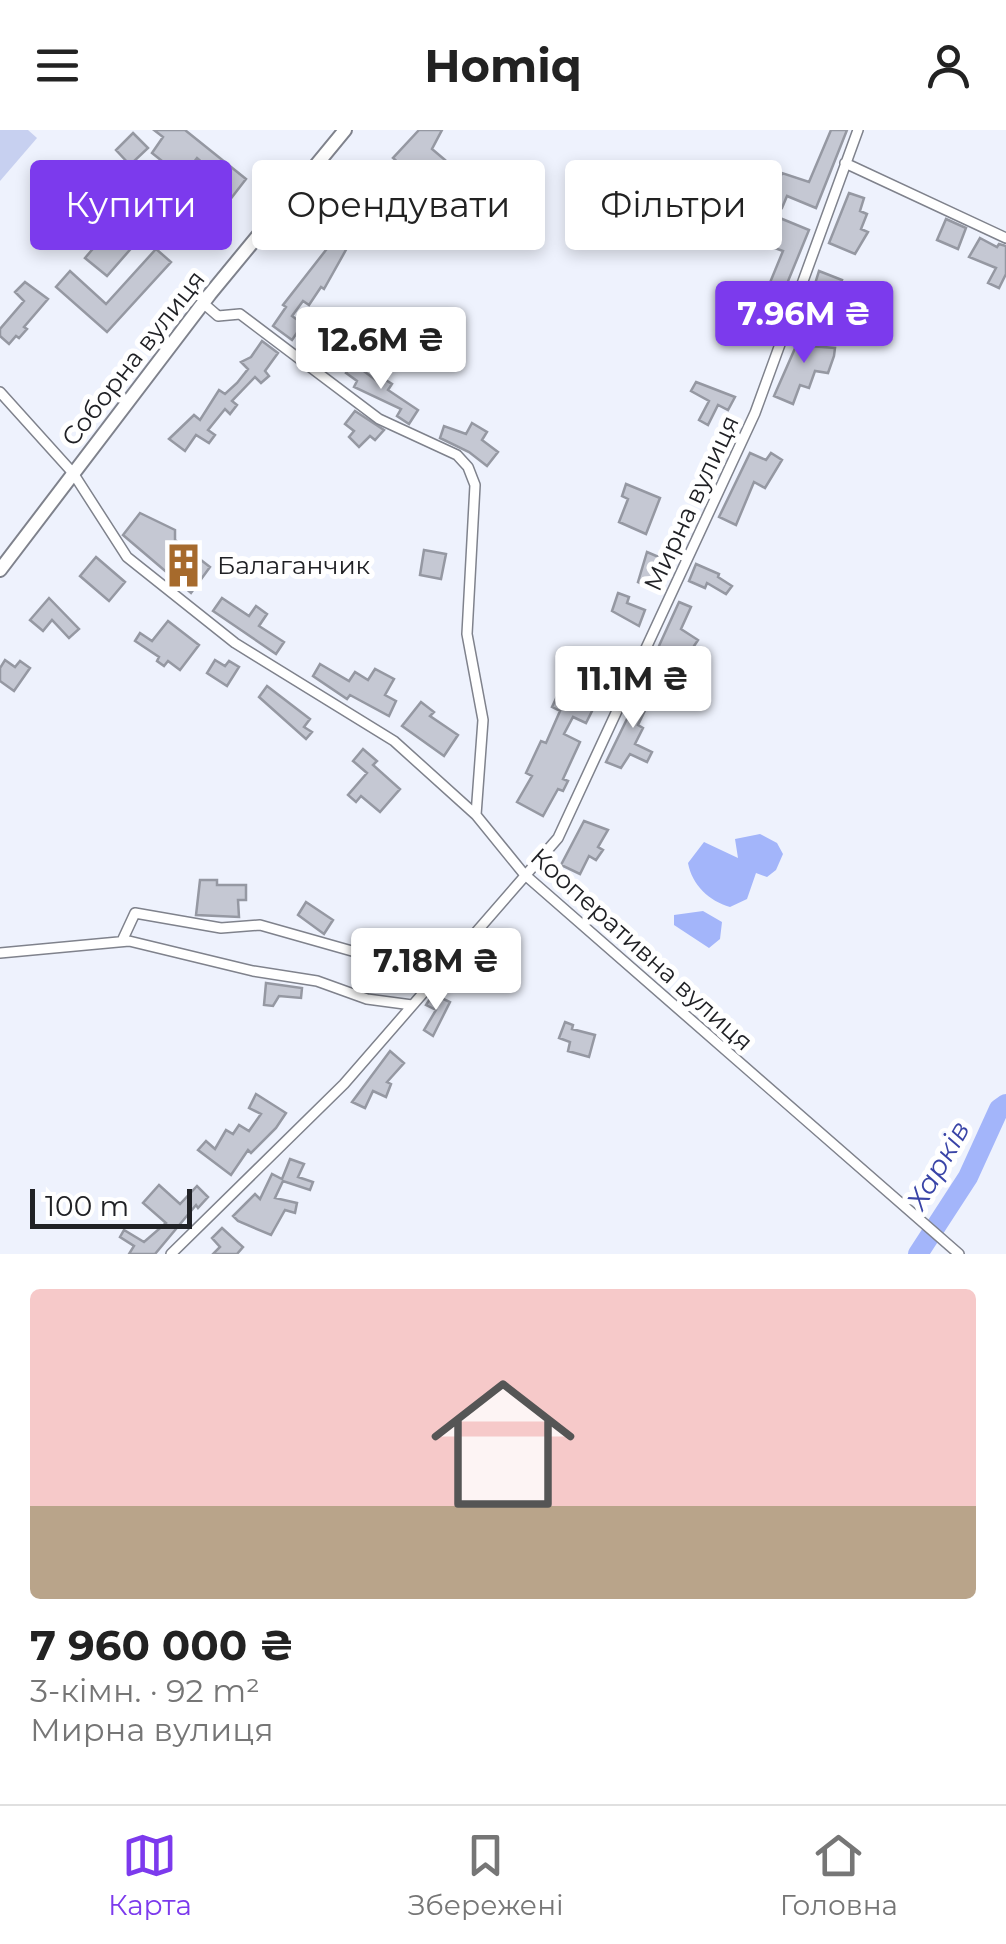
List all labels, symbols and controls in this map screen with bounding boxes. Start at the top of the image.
icon: menu [30,38,85,93]
text: Homiq [424,38,582,93]
icon: person [921,38,976,93]
chip: Купити [30,160,232,250]
chip: Орендувати [252,160,545,250]
chip: Фільтри [565,160,782,250]
street label: Соборна вулиця [55,264,211,452]
pin: 7.96M ₴ [712,281,896,366]
text: 7.96M ₴ [737,294,871,333]
pin: 12.6M ₴ [289,307,473,392]
text: 12.6M ₴ [318,320,444,359]
street label: Мирна вулиця [637,410,745,596]
building icon: Балаганчик [160,541,208,589]
place label: Балаганчик [217,550,371,580]
pin: 11.1M ₴ [541,646,725,731]
text: 11.1M ₴ [577,659,689,698]
street label: Кооперативна вулиця [525,841,759,1057]
pin: 7.18M ₴ [344,928,528,1013]
text: 7.18M ₴ [373,941,499,980]
water label: Харків [899,1115,977,1216]
scale bar [30,1184,192,1228]
text: 100 m [45,1189,129,1223]
icon: home [413,1354,593,1534]
text: 7 960 000 ₴ [30,1619,294,1671]
text: 3-кімн. · 92 m² [30,1671,260,1710]
text: Мирна вулиця [30,1710,274,1749]
tab: Карта [108,1828,192,1922]
tab: Збережені [408,1828,564,1922]
tab: Головна [780,1828,898,1922]

